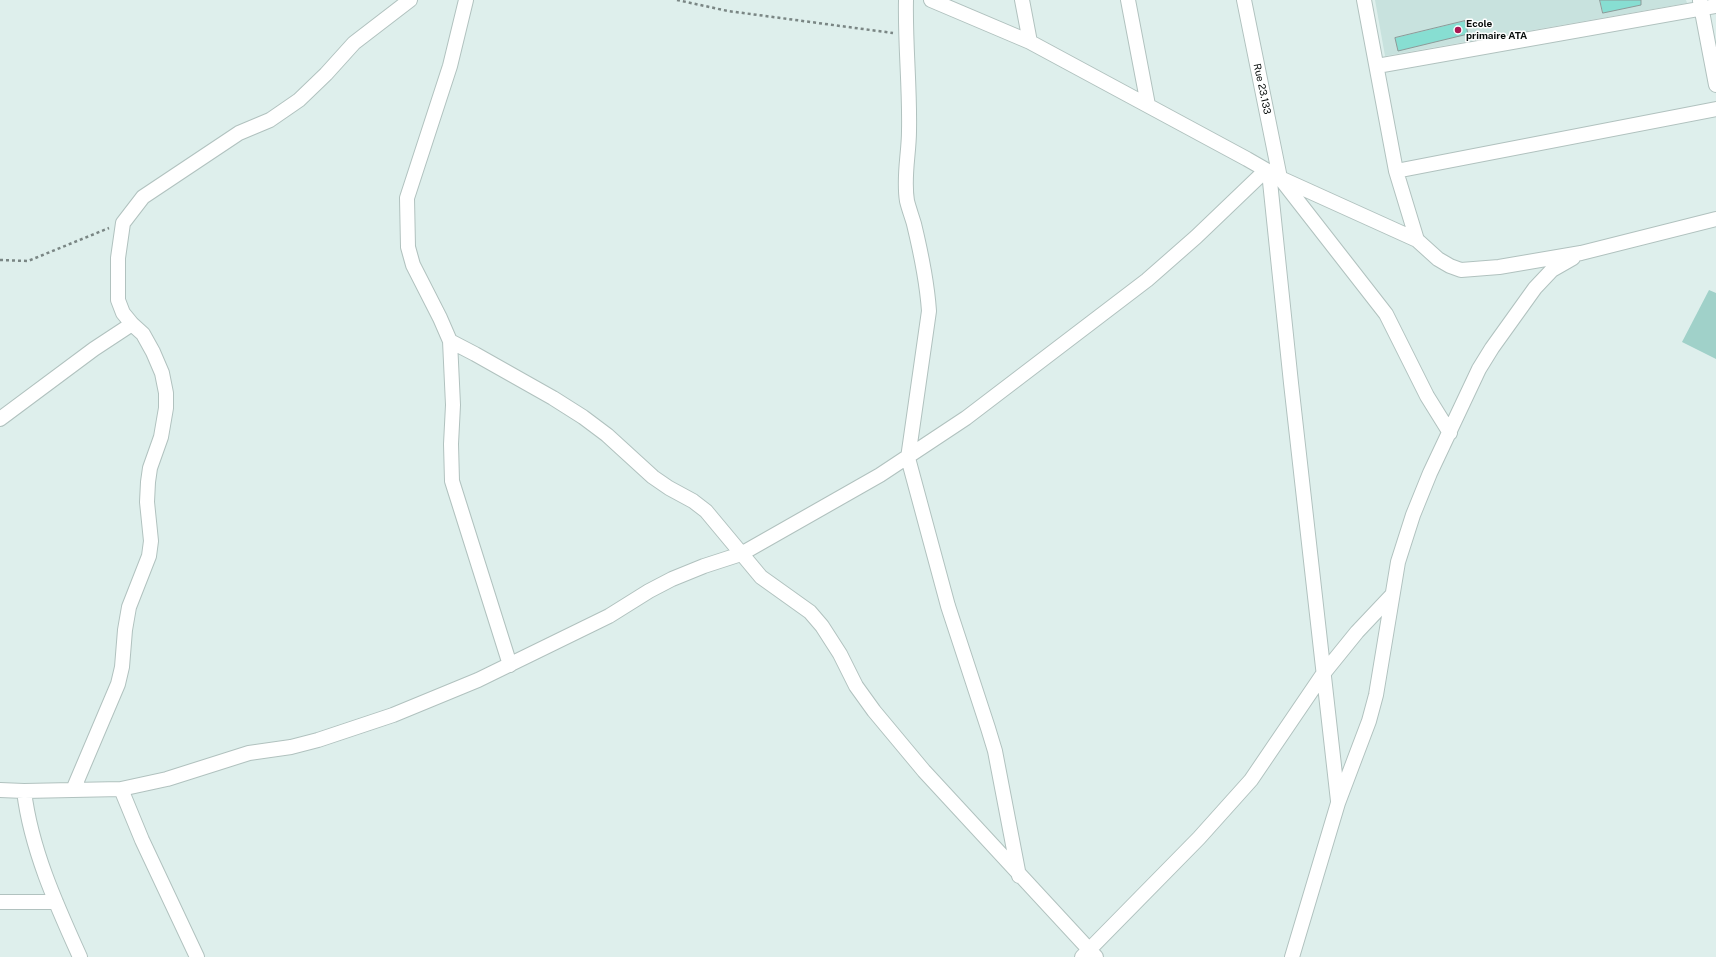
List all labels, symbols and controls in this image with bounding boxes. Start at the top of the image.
place label: Ecole primaire ATA [1466,18,1527,42]
marker: Ecole primaire ATA [1453,25,1463,35]
street label: Rue 23.133 [1251,62,1273,116]

